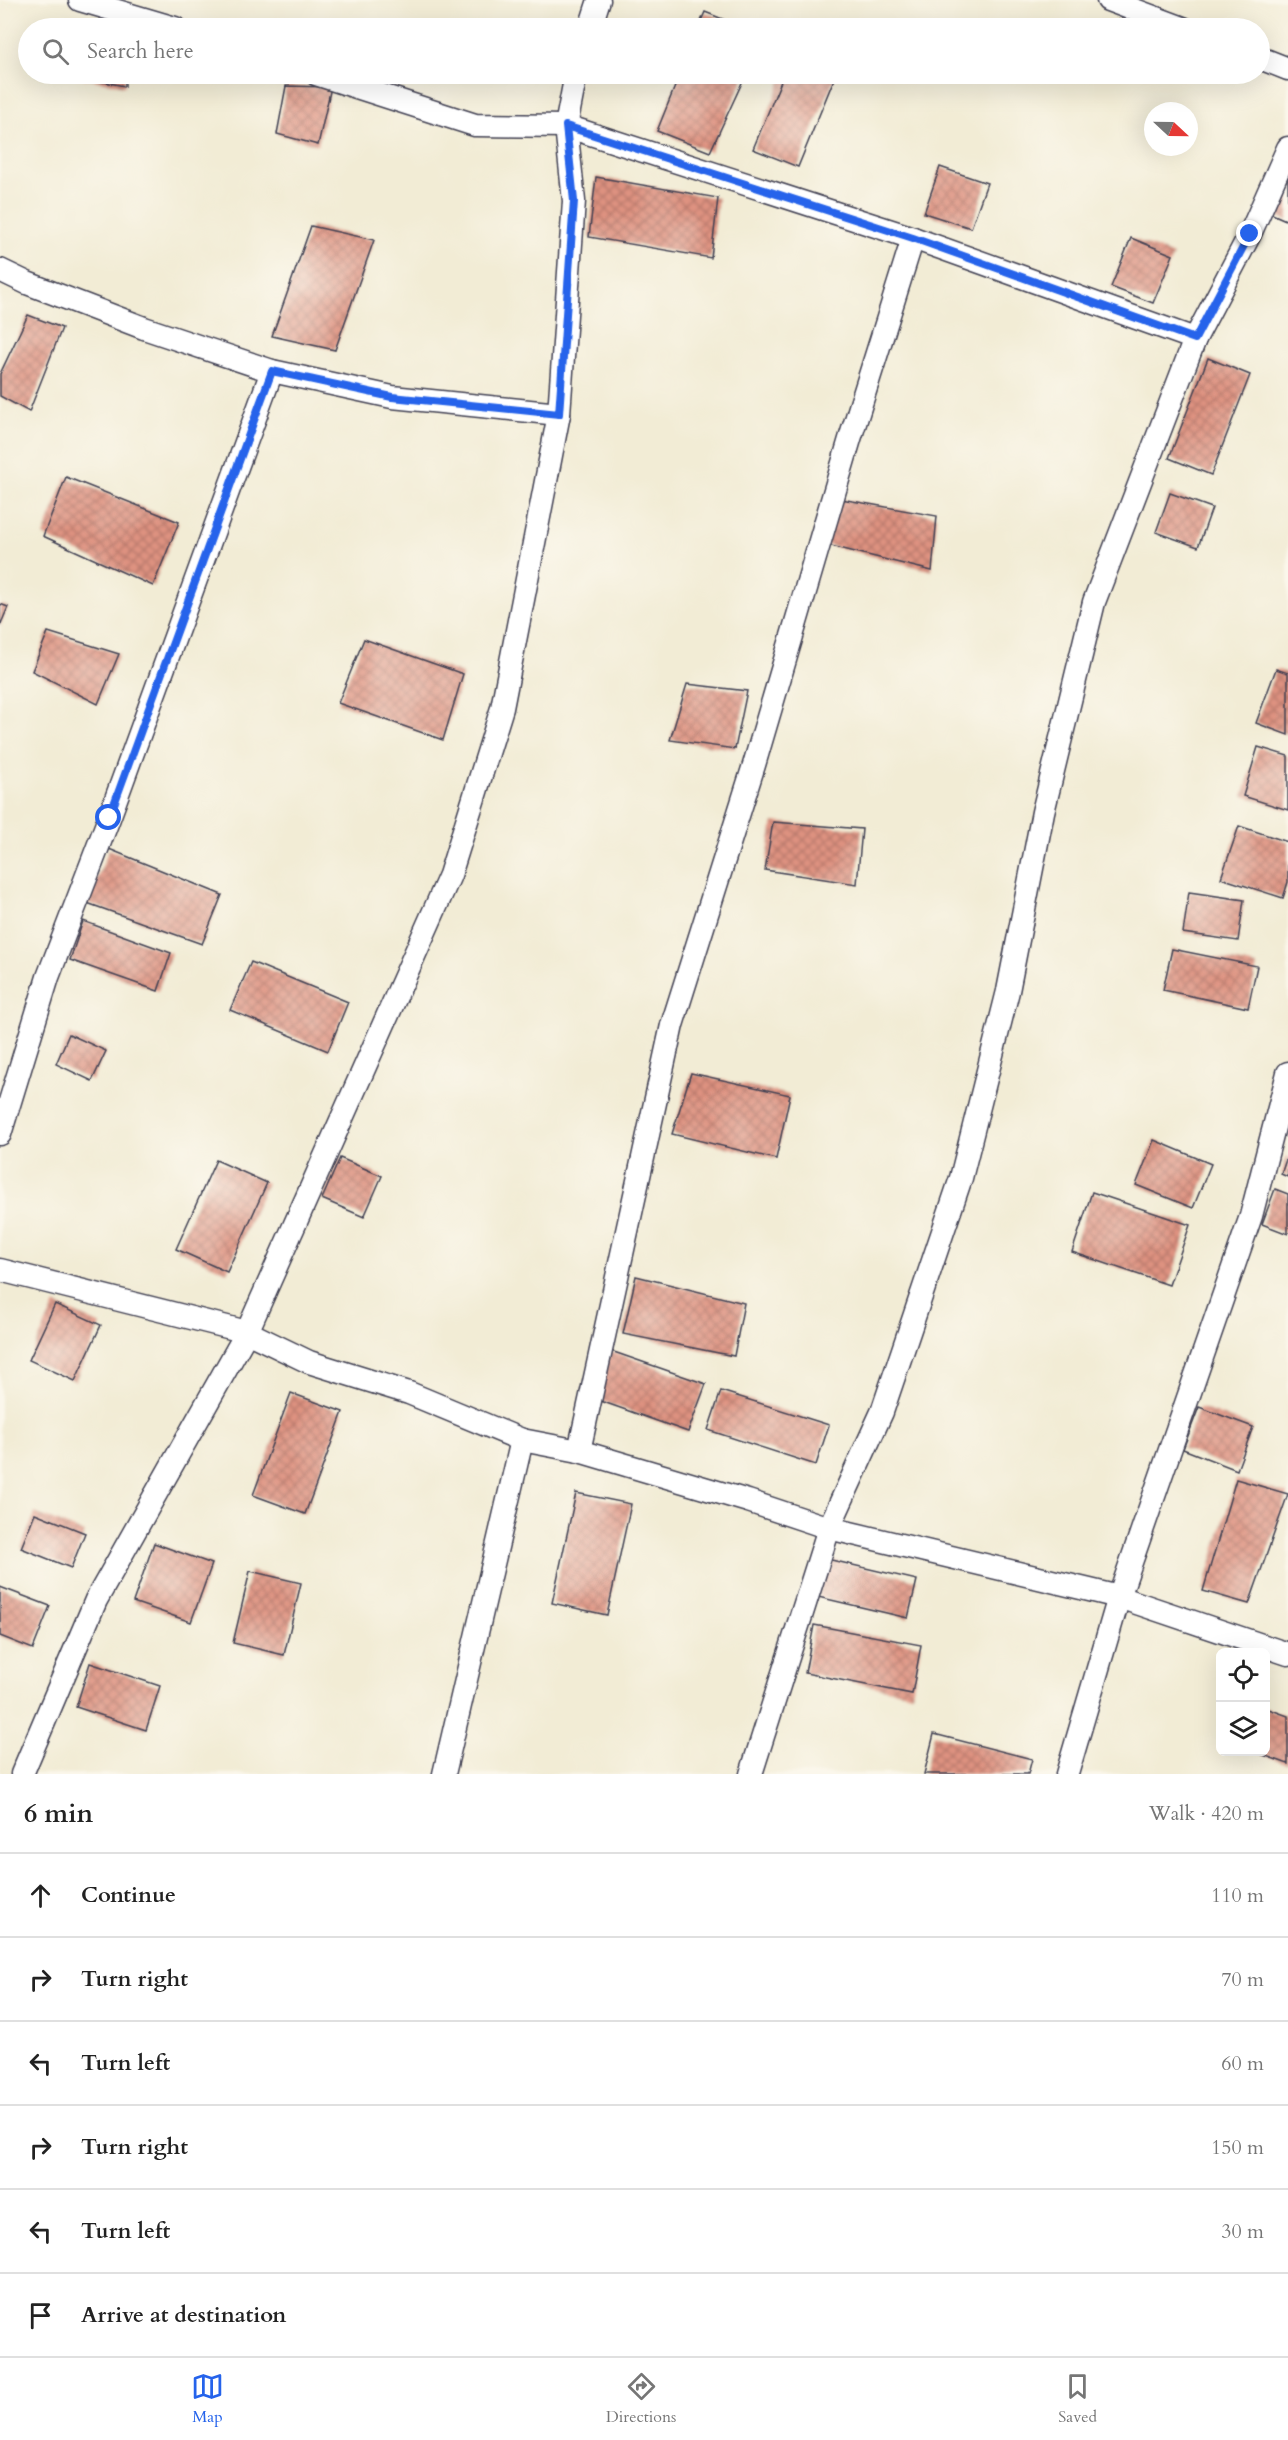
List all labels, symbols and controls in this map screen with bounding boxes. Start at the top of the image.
search box [18,18,1270,84]
icon: search [39,35,72,68]
text: Search here [87,36,194,66]
north arrow [1144,102,1198,156]
route end [1236,220,1262,246]
route start [95,804,121,830]
map controls [1216,1648,1270,1756]
button: locate [1216,1648,1270,1702]
button: layers [1216,1702,1270,1756]
text: 6 min [24,1796,93,1831]
text: Walk · 420 m [1149,1800,1264,1827]
icon: ahead [24,1879,57,1912]
text: Continue [81,1880,176,1910]
text: 110 m [1211,1882,1264,1909]
icon: right [24,1963,57,1996]
text: Turn right [81,1964,188,1994]
text: 70 m [1221,1966,1264,1993]
icon: left [24,2047,57,2080]
text: Turn left [81,2048,170,2078]
text: 60 m [1221,2050,1264,2077]
icon: right [24,2131,57,2164]
text: Turn right [81,2132,188,2162]
text: 150 m [1211,2134,1264,2161]
icon: left [24,2215,57,2248]
text: Turn left [81,2216,170,2246]
text: 30 m [1221,2218,1264,2245]
icon: arrive [24,2299,57,2332]
text: Arrive at destination [81,2300,286,2330]
tab: Map [191,2370,224,2428]
tab: Directions [606,2370,676,2428]
tab: Saved [1058,2370,1097,2428]

